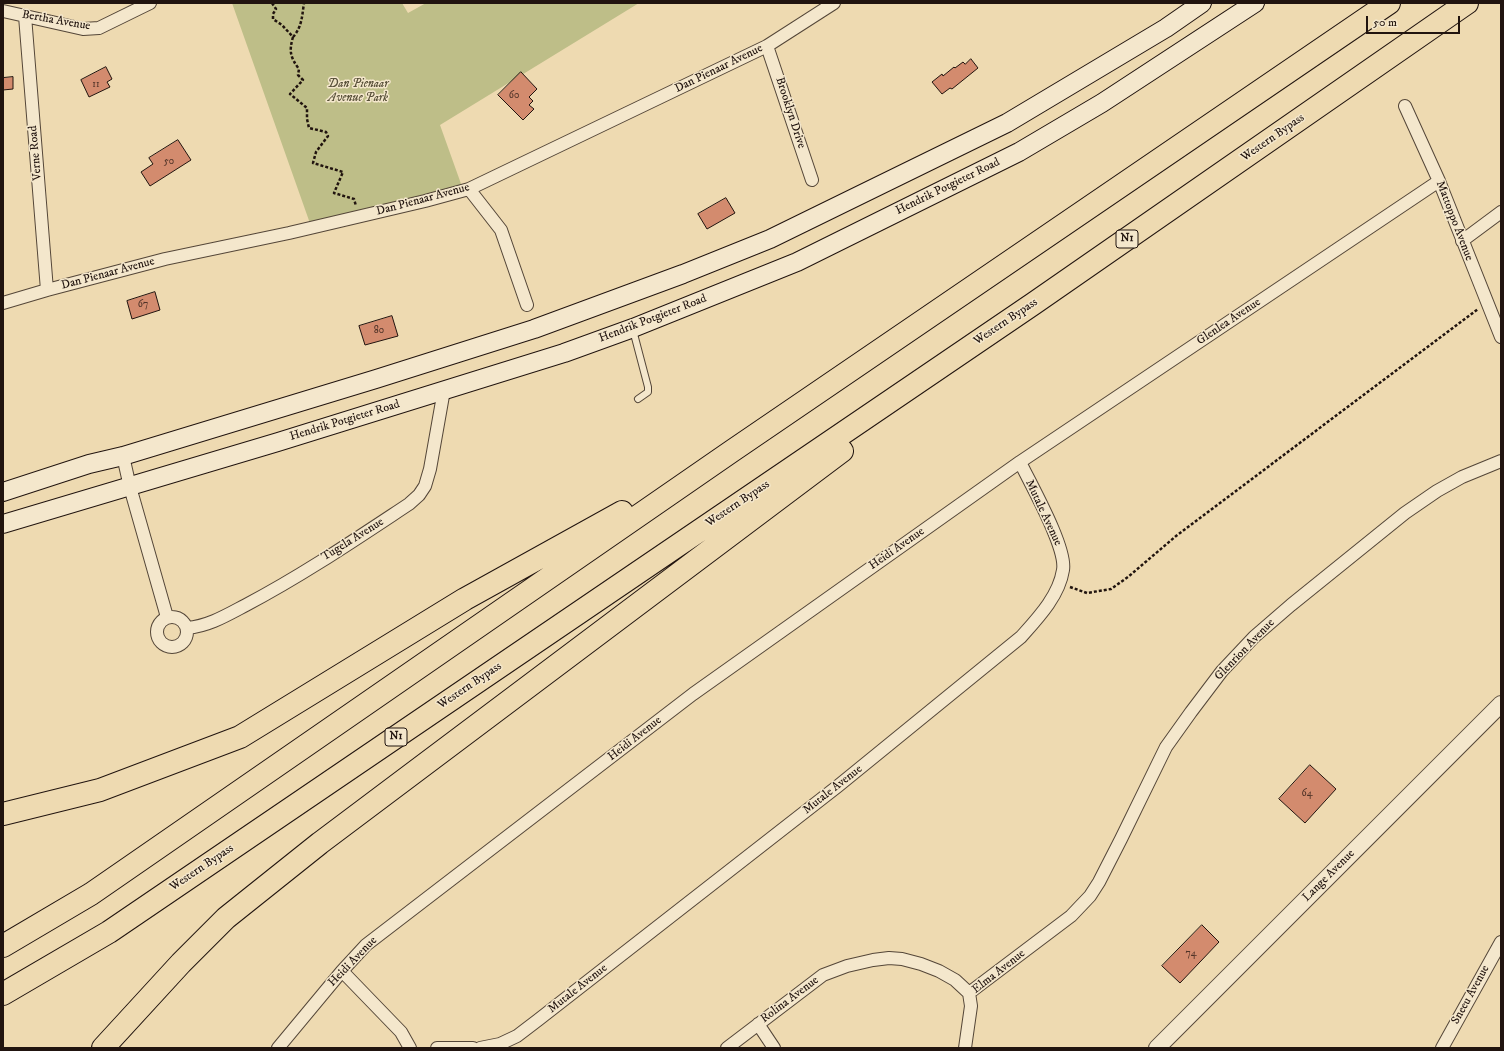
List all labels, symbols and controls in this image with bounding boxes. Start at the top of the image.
street label: Bertha Avenue [21,8,91,34]
scale bar [1368,8,1462,34]
text: 50 m [1373,15,1397,30]
street label: Dan Pienaar Avenue [673,41,765,97]
street label: Brooklyn Drive [772,75,808,151]
park label: Dan Pienaar Avenue Park [328,78,388,106]
house number: 11 [92,79,100,91]
house number: 60 [509,90,519,102]
street label: Western Bypass [1239,111,1307,165]
street label: Verne Road [26,125,46,181]
street label: Hendrik Potgieter Road [894,155,1002,219]
house number: 50 [164,156,174,168]
street label: Mattoppo Avenue [1432,179,1476,263]
street label: Dan Pienaar Avenue [375,181,471,219]
road number: N1 [1116,230,1138,248]
street label: Dan Pienaar Avenue [60,255,156,293]
street label: Hendrik Potgieter Road [597,292,709,346]
street label: Western Bypass [971,295,1041,349]
street label: Glenlea Avenue [1194,295,1264,349]
house number: 67 [138,299,148,311]
house number: 80 [374,325,384,337]
street label: Hendrik Potgieter Road [288,397,402,445]
street label: Western Bypass [703,477,773,531]
street label: Mutale Avenue [1021,478,1065,548]
street label: Tugela Avenue [319,515,387,565]
street label: Heidi Avenue [867,525,927,573]
street label: Glenrion Avenue [1212,616,1278,684]
street label: Western Bypass [435,659,505,713]
street label: Heidi Avenue [605,714,665,764]
road number: N1 [385,728,407,746]
street label: Mutale Avenue [801,762,865,818]
house number: 64 [1302,788,1312,800]
street label: Western Bypass [167,841,237,895]
street label: Lange Avenue [1300,847,1358,905]
street label: Heidi Avenue [326,934,380,990]
street label: Elma Avenue [970,947,1028,997]
house number: 74 [1186,948,1196,960]
street label: Mutale Avenue [546,961,610,1017]
street label: Sneeu Avenue [1449,963,1493,1027]
street label: Rolina Avenue [758,974,822,1026]

